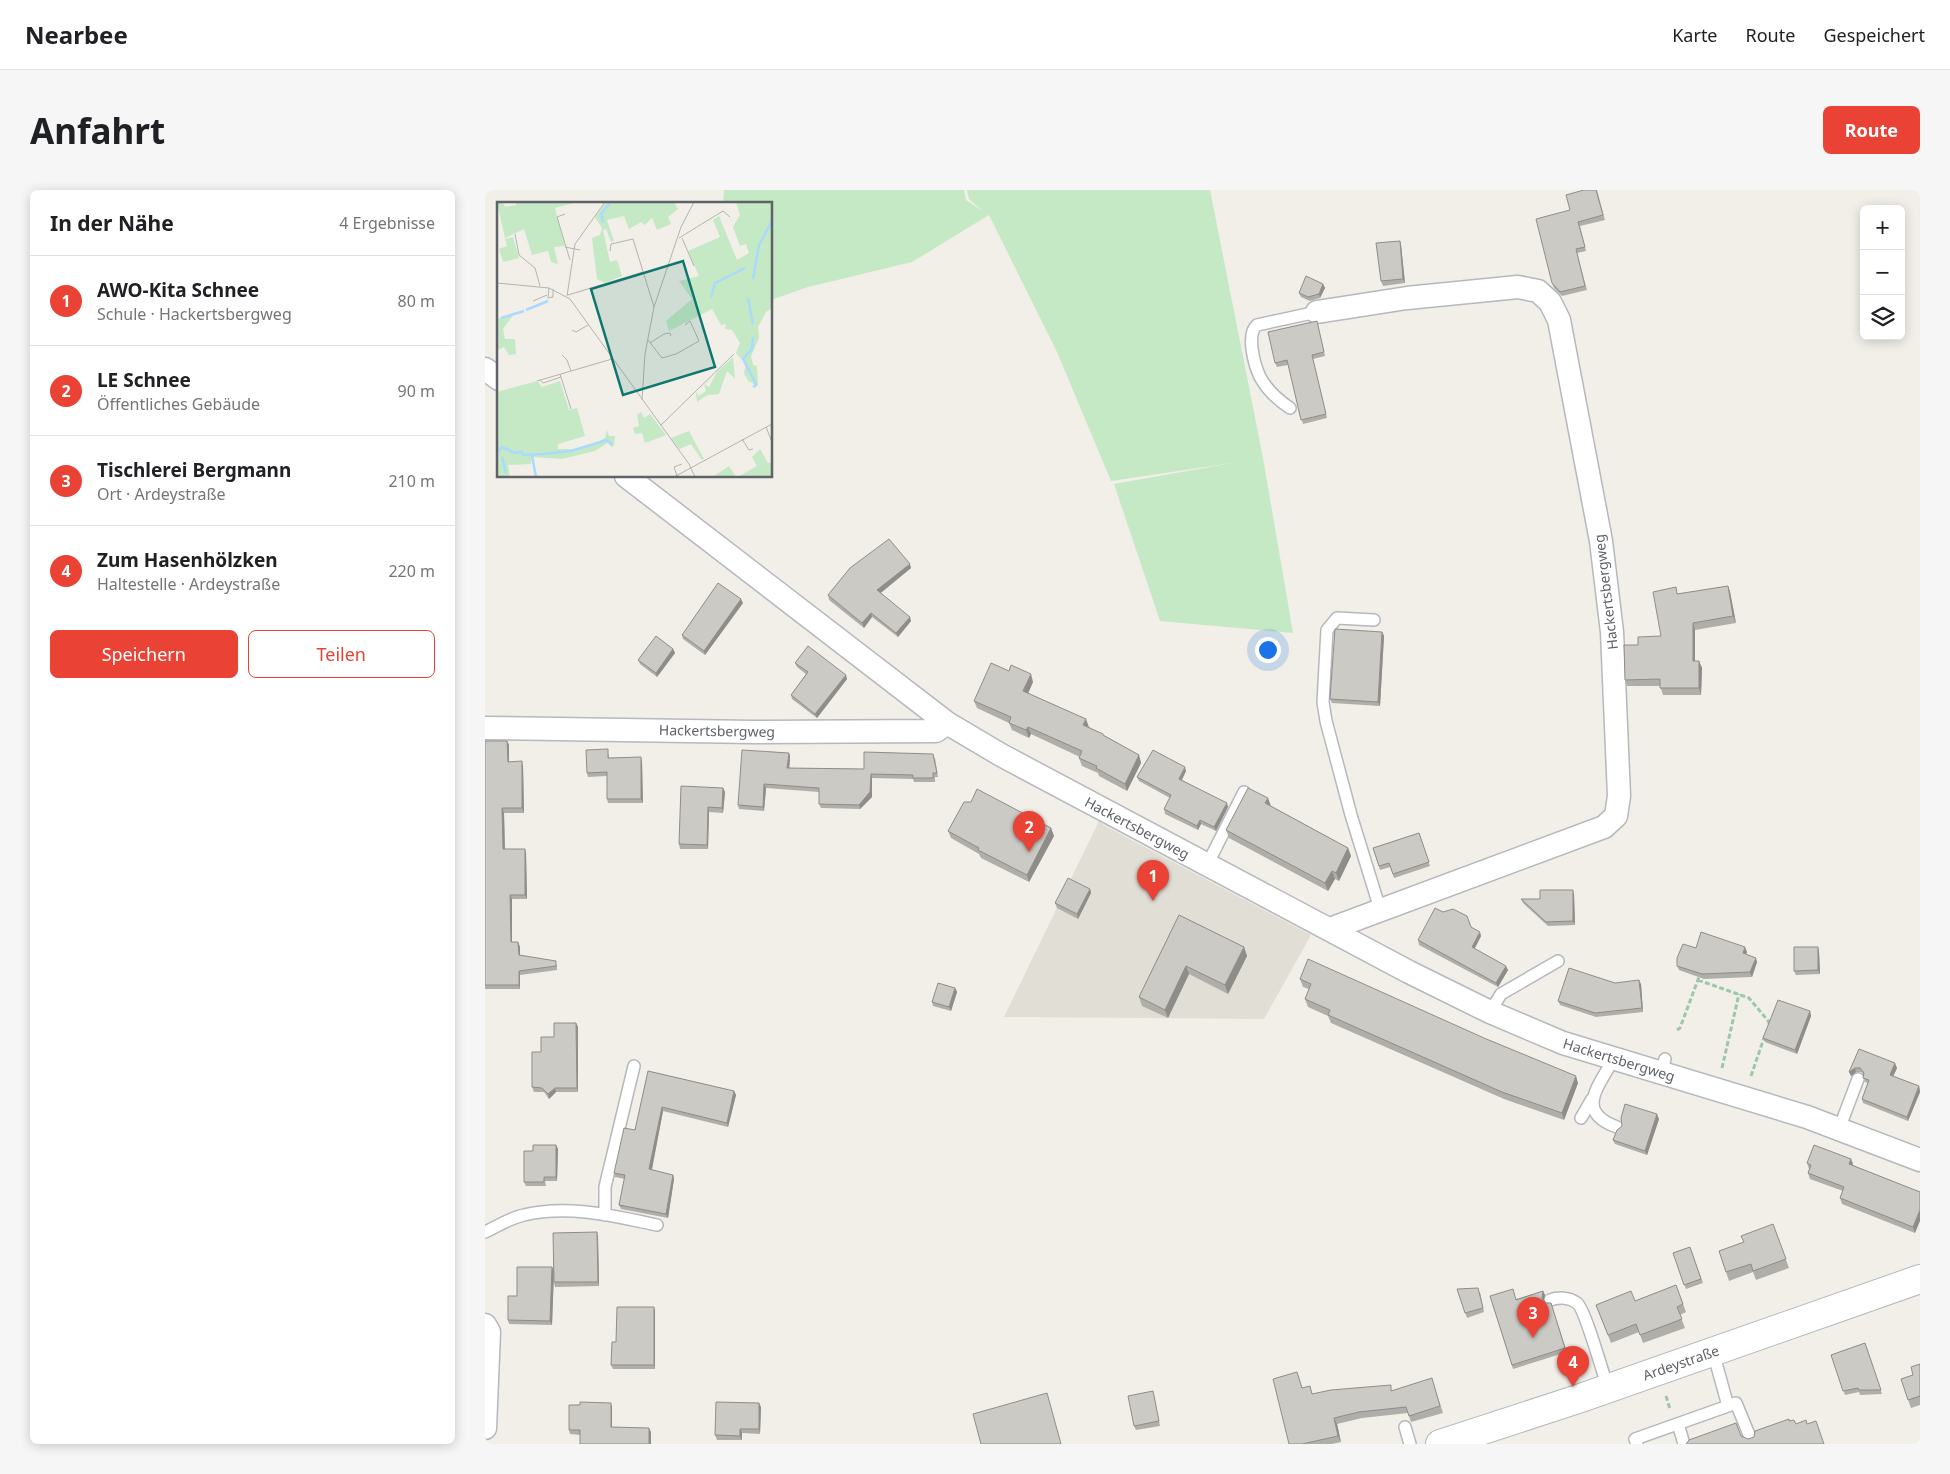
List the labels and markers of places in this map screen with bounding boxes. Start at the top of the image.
pin: 2 [1013,811,1045,852]
pin: 1 [1137,860,1169,901]
pin: 3 [1517,1297,1549,1338]
pin: 4 [1557,1346,1589,1387]

